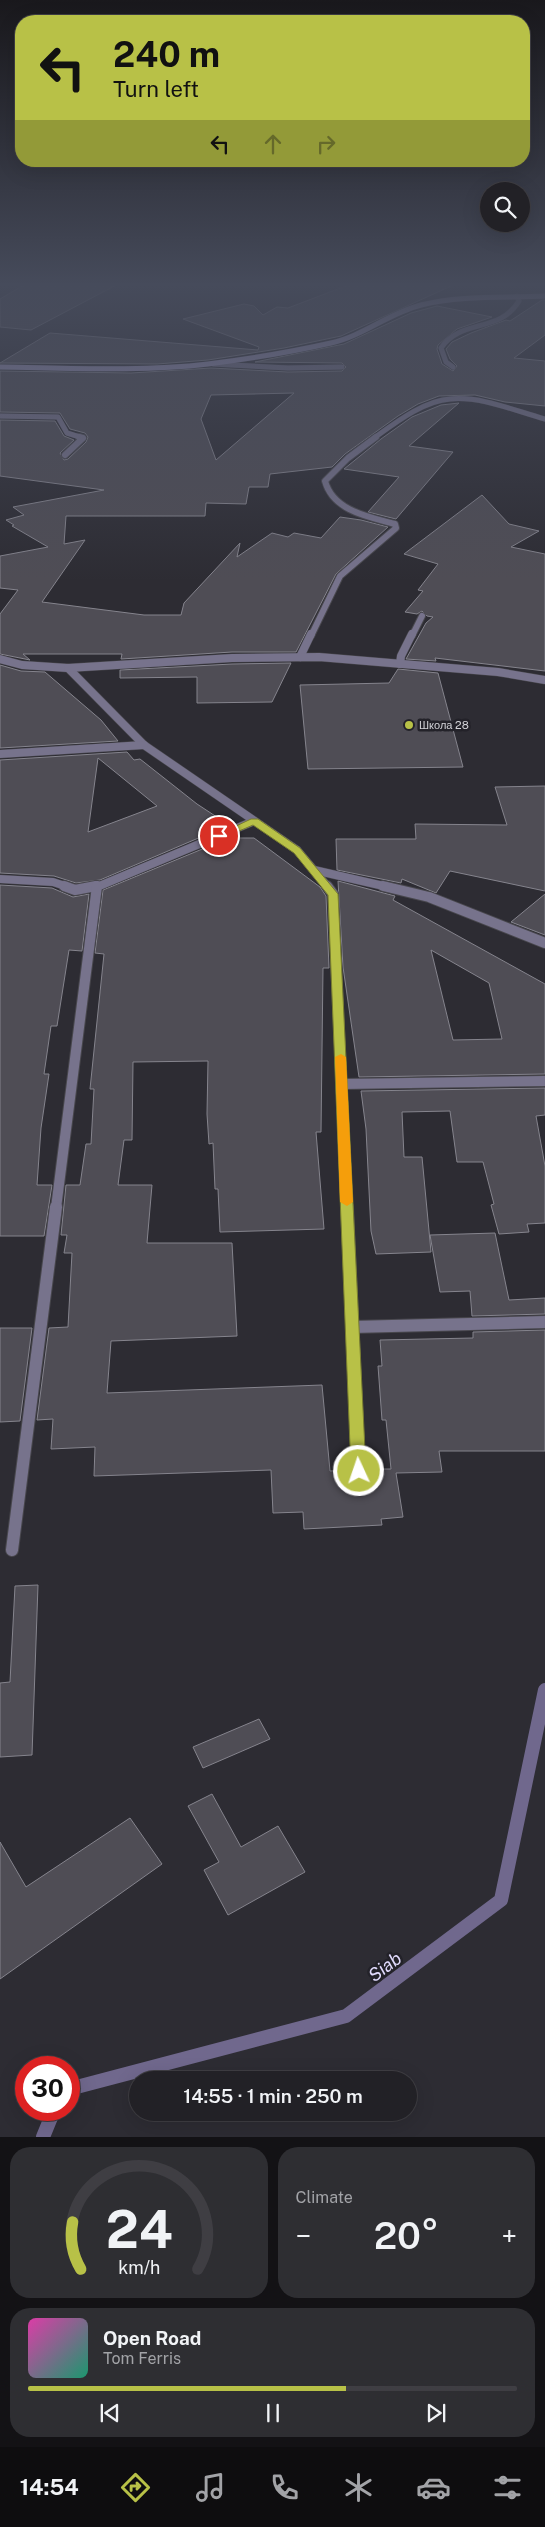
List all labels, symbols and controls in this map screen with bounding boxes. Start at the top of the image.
text: 240 m [113,34,220,75]
icon: left [30,35,95,100]
text: Turn left [113,76,199,102]
icon: left [206,130,234,158]
icon: ahead [259,130,287,158]
icon: right [312,130,340,158]
map controls [480,182,530,232]
button: search [480,182,530,232]
marker: Школа 28 [403,719,415,731]
place label: Школа 28 [419,719,469,731]
pin [198,815,240,857]
icon: arrive [205,822,233,850]
position arrow [332,1444,384,1496]
water label: Siab [364,1947,405,1986]
speed limit sign: 30 [15,2056,80,2121]
text: 14:55 · 1 min · 250 m [183,2085,363,2107]
text: Climate [296,2188,353,2207]
text: 24 [105,2199,172,2260]
text: 20° [374,2213,439,2258]
text: − [296,2219,311,2252]
text: + [501,2219,517,2252]
text: km/h [118,2257,160,2278]
text: Open Road [103,2327,201,2349]
text: Tom Ferris [103,2349,181,2368]
icon: previous [96,2399,124,2427]
icon: pause [259,2399,287,2427]
icon: next [422,2399,450,2427]
icon: directions [118,2470,153,2505]
icon: music [193,2470,228,2505]
icon: phone [267,2470,302,2505]
icon: climate [341,2470,376,2505]
icon: car [416,2470,451,2505]
icon: filters [490,2470,525,2505]
text: 14:54 [20,2474,79,2500]

